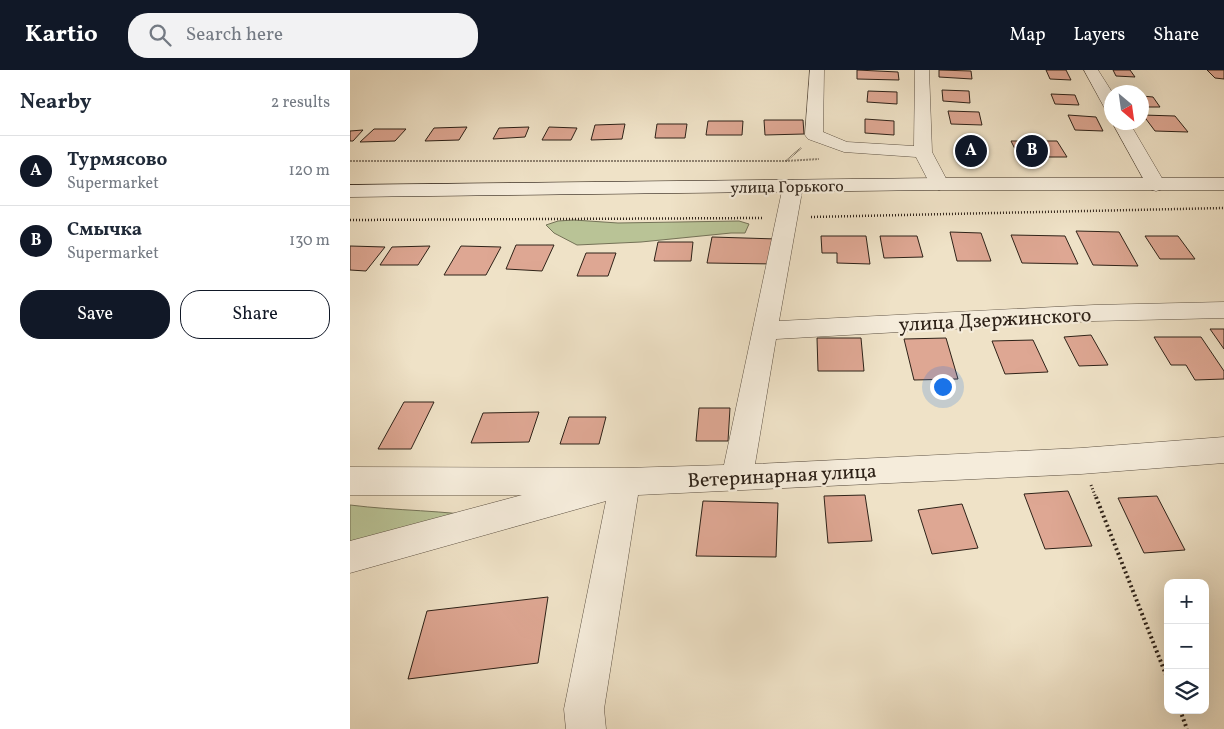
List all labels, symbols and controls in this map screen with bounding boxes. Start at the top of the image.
search box [128,13,478,58]
text: Kartio [25,18,98,52]
icon: search [146,21,174,49]
text: Search here [186,22,283,48]
text: Map [1009,23,1045,48]
text: Layers [1073,23,1125,48]
text: Share [1153,23,1199,48]
north arrow [1104,85,1149,130]
text: Nearby [20,88,91,117]
text: 2 results [271,92,330,114]
pin: A [955,132,987,170]
pin: B [1016,132,1048,170]
text: Турмясово [67,147,167,173]
text: A [30,160,42,182]
text: 120 m [288,160,330,182]
text: Supermarket [67,173,159,195]
street label: улица Горького [730,176,844,200]
text: Смычка [67,217,142,243]
text: B [31,230,41,252]
text: 130 m [289,230,330,252]
text: Supermarket [67,243,159,265]
button: Save [20,290,170,339]
button: Share [180,290,330,339]
street label: улица Дзержинского [898,302,1092,340]
your location [930,374,956,400]
street label: Ветеринарная улица [687,458,878,496]
map controls [1164,579,1209,714]
button: + [1164,579,1209,624]
button: − [1164,624,1209,669]
button: layers [1164,669,1209,714]

